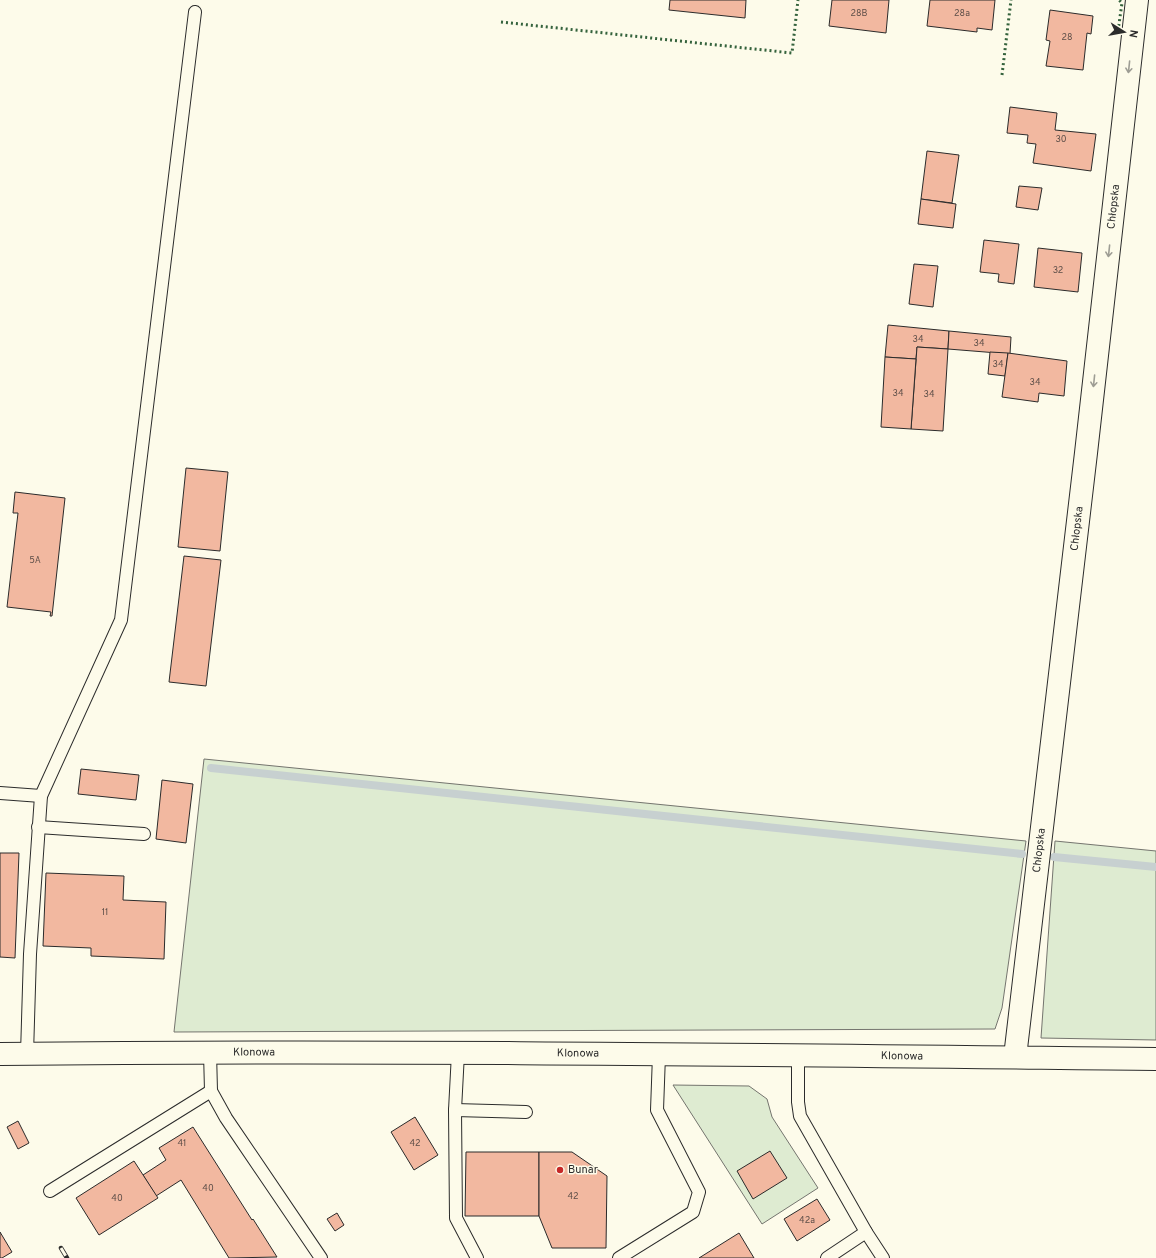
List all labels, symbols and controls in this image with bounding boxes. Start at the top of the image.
house number: 28B [851,8,868,19]
house number: 28a [954,8,970,19]
north arrow [1104,12,1144,52]
text: N [1125,29,1140,39]
house number: 28 [1061,32,1073,43]
one-way arrow [1125,60,1133,73]
house number: 30 [1055,134,1067,145]
street label: Chłopska [1104,183,1123,230]
one-way arrow [1105,244,1112,257]
house number: 32 [1053,265,1063,276]
house number: 34 [912,334,924,345]
house number: 34 [973,338,985,349]
house number: 34 [992,359,1004,370]
one-way arrow [1090,374,1098,387]
house number: 34 [1029,377,1041,388]
house number: 34 [892,388,904,399]
house number: 34 [923,389,935,400]
street label: Chłopska [1068,505,1087,552]
house number: 5A [29,555,41,566]
street label: Chłopska [1030,827,1049,874]
house number: 11 [102,907,108,918]
street label: Klonowa [233,1046,275,1060]
street label: Klonowa [557,1046,599,1061]
street label: Klonowa [881,1049,923,1064]
house number: 41 [178,1138,186,1149]
house number: 42 [409,1138,421,1149]
place label: Bunar [568,1163,599,1177]
marker: Bunar [555,1165,565,1175]
house number: 40 [202,1183,214,1194]
house number: 42 [567,1191,579,1202]
house number: 40 [111,1193,123,1204]
house number: 42a [799,1215,815,1226]

